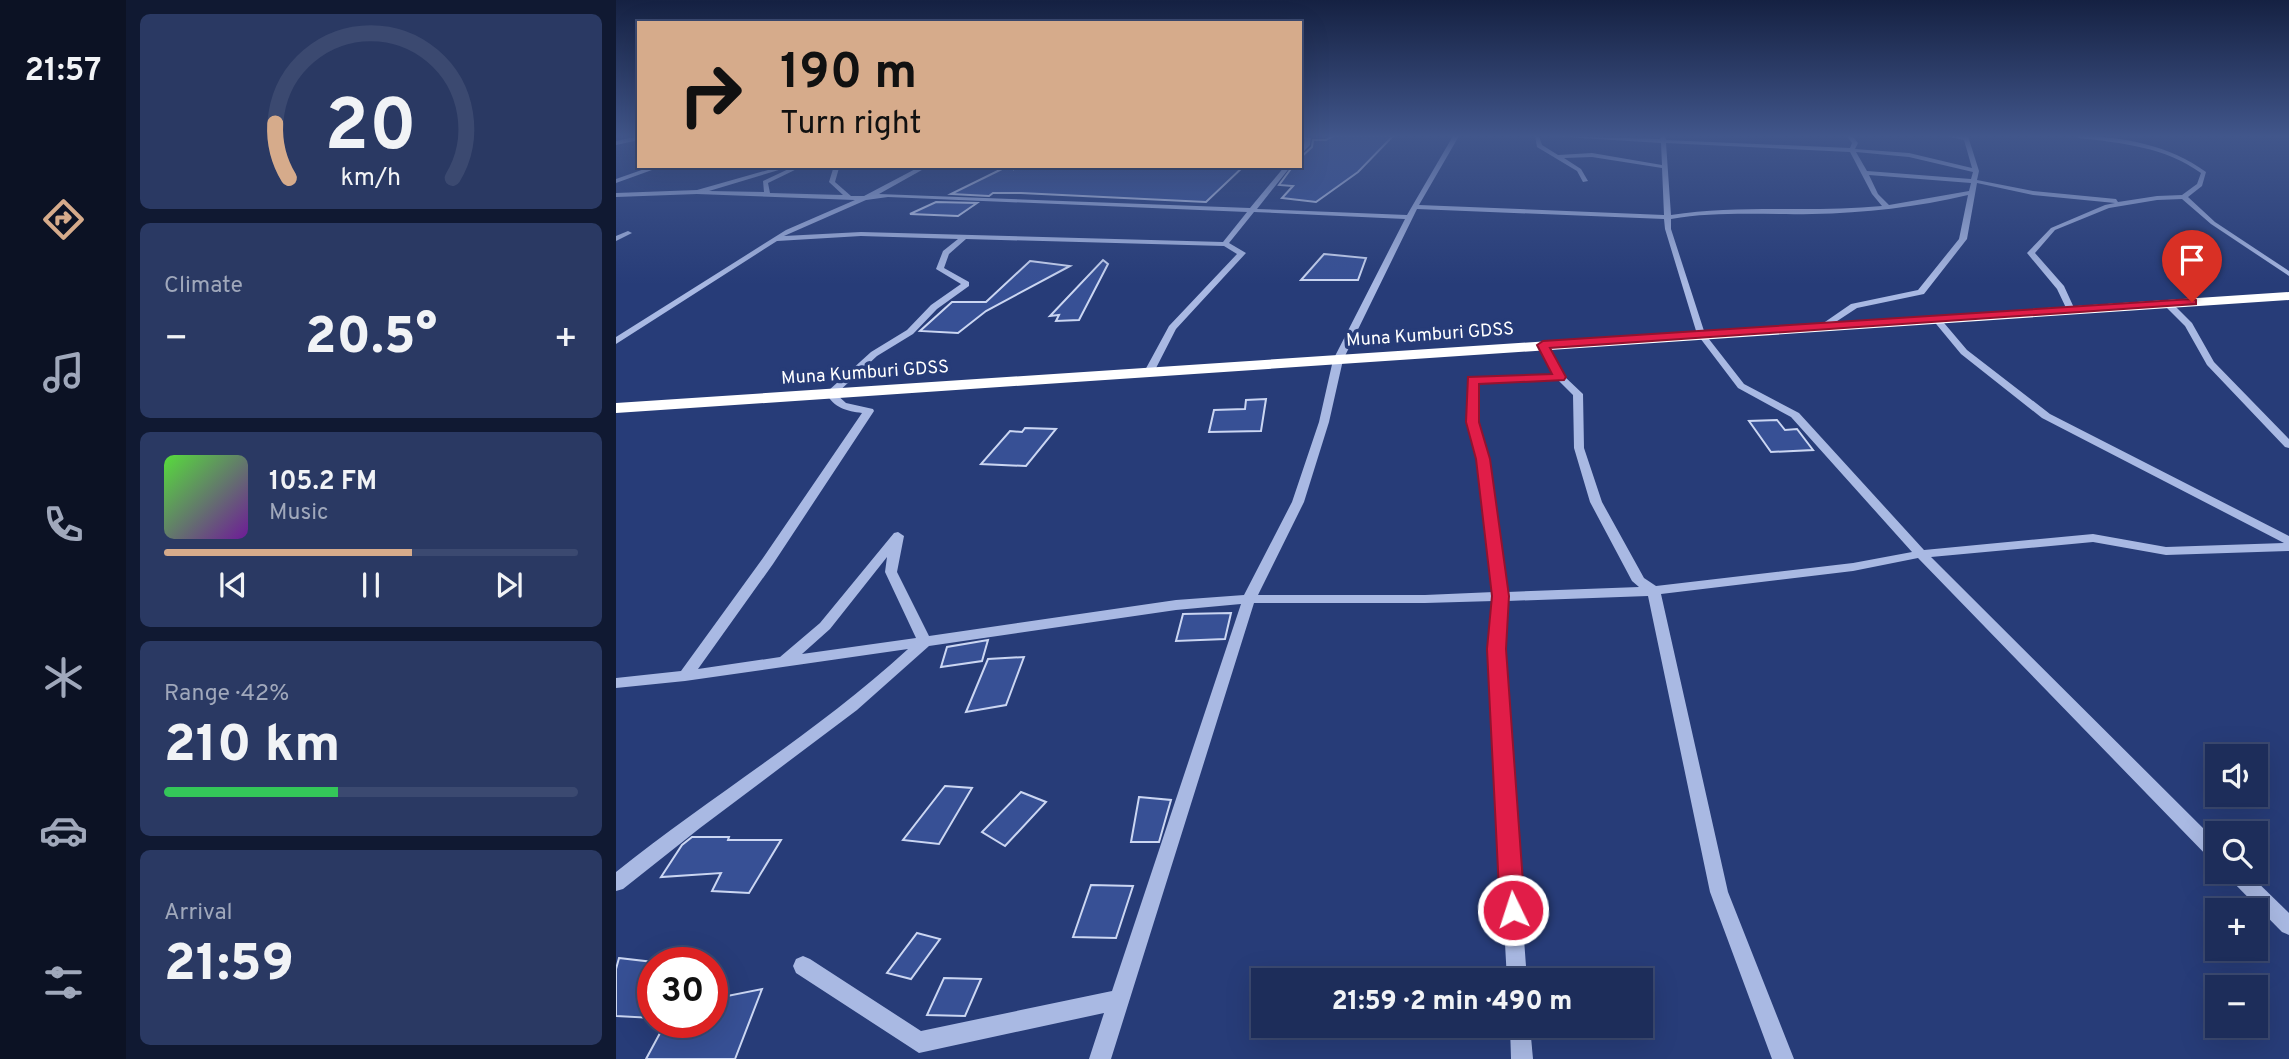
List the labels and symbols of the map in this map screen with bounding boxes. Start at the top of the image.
pin [2162,230,2222,302]
street label: Muna Kumburi GDSS [1345,318,1515,353]
street label: Muna Kumburi GDSS [780,356,950,391]
position arrow [1476,873,1550,947]
speed limit sign: 30 [637,947,728,1038]

